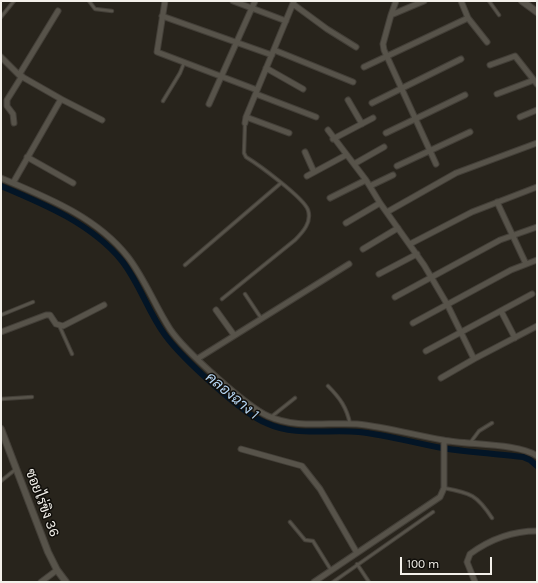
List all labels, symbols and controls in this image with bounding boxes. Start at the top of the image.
water label: คลองฉาง 1 [202,369,262,423]
street label: ซอยไร่ขิง 36 [21,467,63,539]
scale bar [402,549,494,575]
text: 100 m [407,557,439,571]

